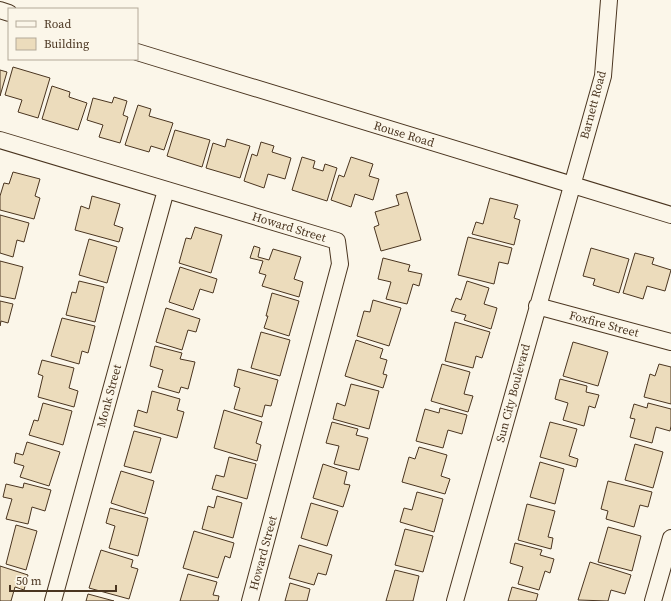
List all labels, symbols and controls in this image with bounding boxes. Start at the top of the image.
legend [8,8,138,60]
text: Road [44,16,71,32]
text: Building [44,36,89,52]
street label: Barnett Road [576,69,610,141]
street label: Rouse Road [372,117,436,151]
street label: Howard Street [250,208,328,246]
street label: Foxfire Street [567,307,641,341]
street label: Sun City Boulevard [492,342,534,444]
street label: Monk Street [93,363,125,429]
street label: Howard Street [245,514,281,592]
scale bar [10,567,116,593]
text: 50 m [16,573,42,589]

